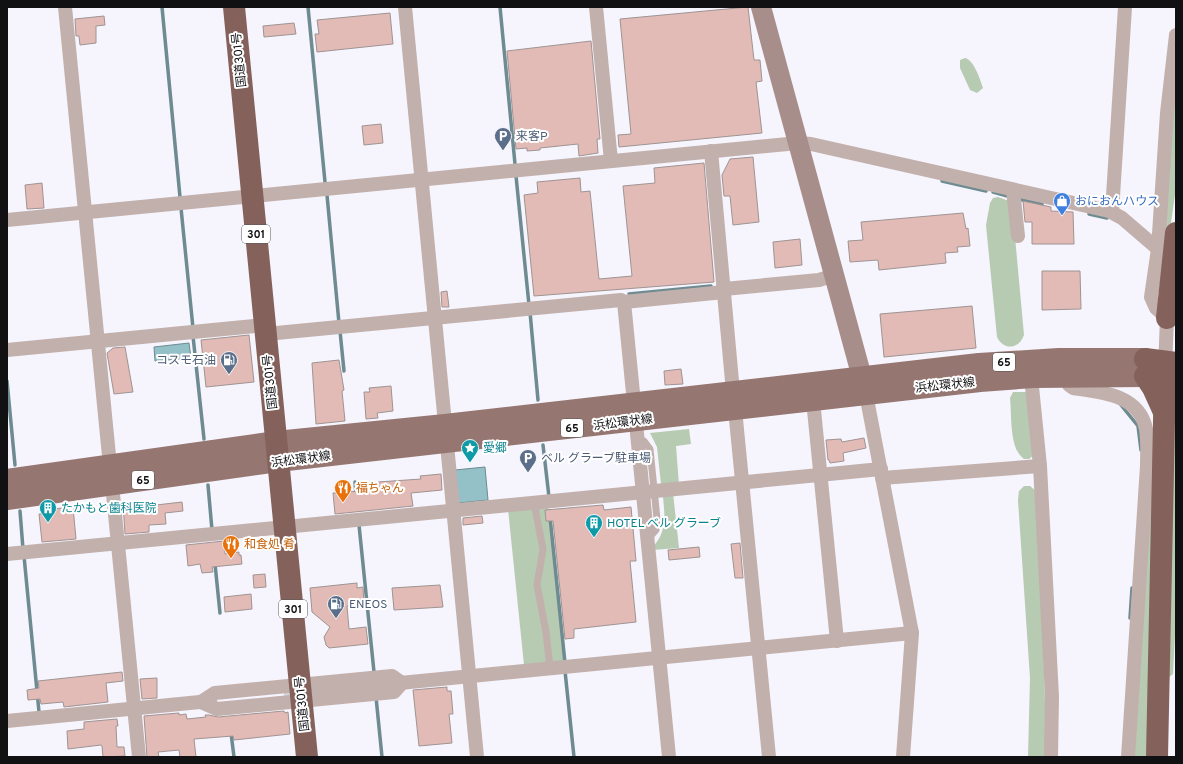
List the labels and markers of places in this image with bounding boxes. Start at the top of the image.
parking icon: 来客P [493,126,513,151]
place label: 来客P [516,129,548,145]
shop icon: おにおんハウス [1052,191,1072,216]
place label: おにおんハウス [1075,194,1159,210]
fuel station icon: コスモ石油 [219,350,239,375]
place label: コスモ石油 [156,353,216,369]
place icon: 愛郷 [460,438,480,463]
place label: 愛郷 [483,441,507,457]
parking icon: ベル グラーブ駐車場 [518,448,538,473]
place label: ベル グラーブ駐車場 [541,451,651,467]
restaurant icon: 福ちゃん [333,478,353,503]
place label: 福ちゃん [356,481,404,497]
building icon: たかもと歯科医院 [38,498,58,523]
place label: たかもと歯科医院 [61,501,157,517]
building icon: HOTEL ベル グラーブ [584,513,604,538]
place label: HOTEL ベル グラーブ [607,516,721,532]
restaurant icon: 和食処 肴 [221,534,241,559]
place label: 和食処 肴 [244,537,295,553]
fuel station icon: ENEOS [326,594,346,619]
place label: ENEOS [349,597,388,613]

